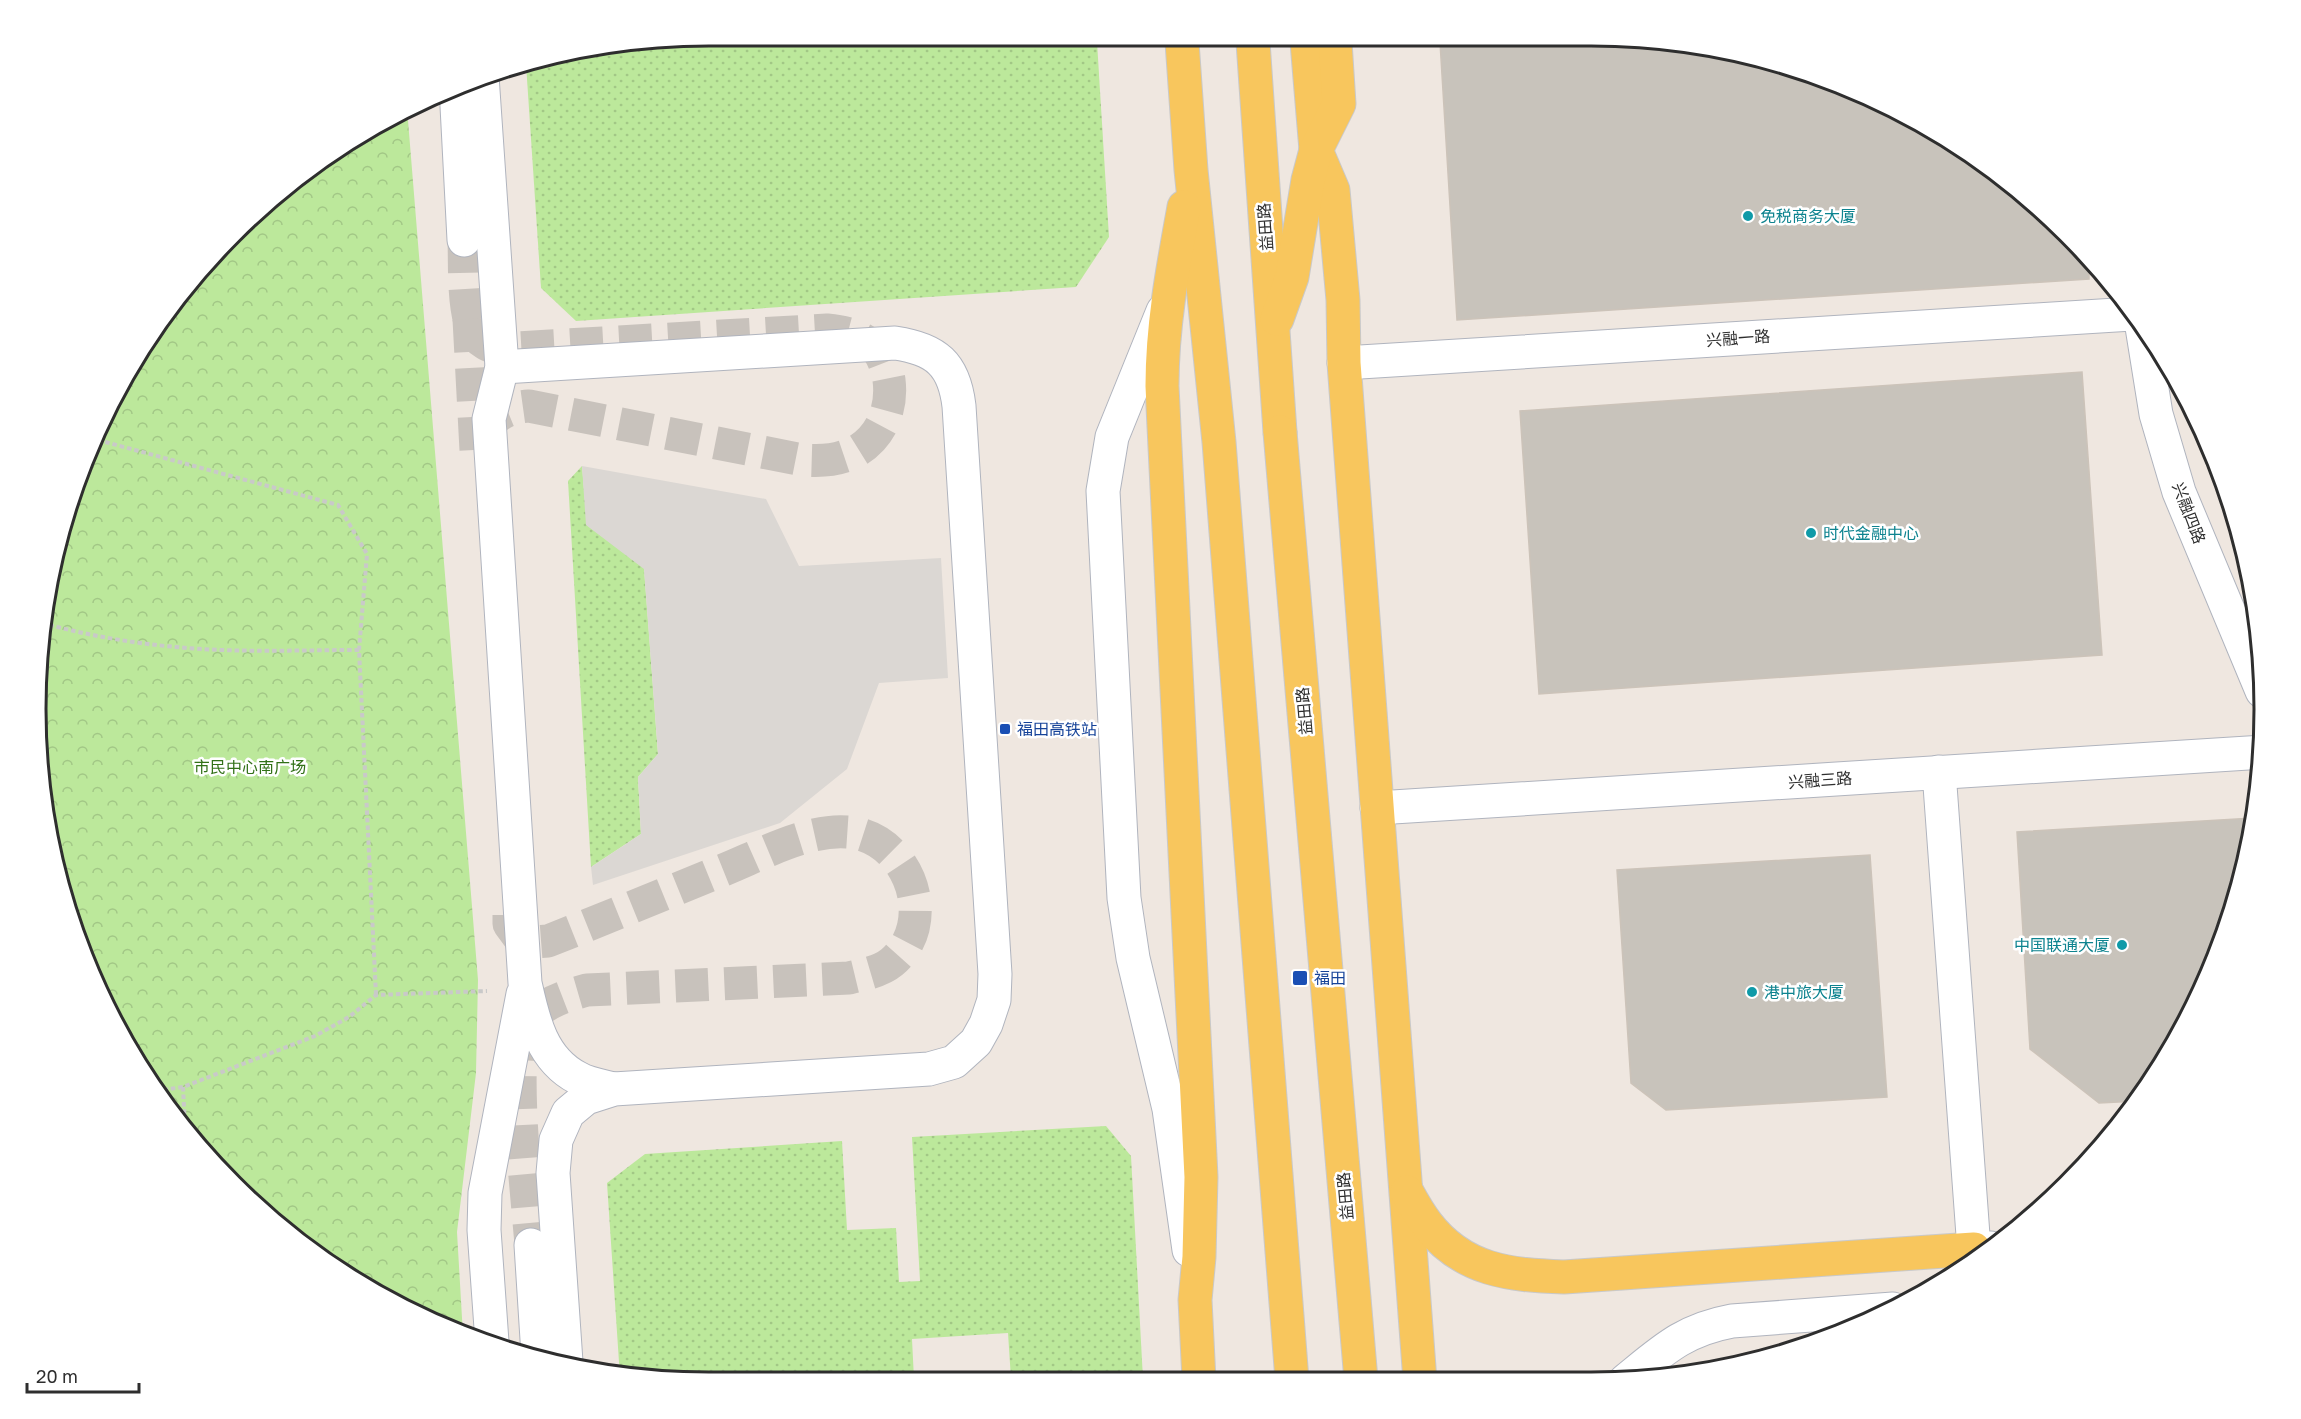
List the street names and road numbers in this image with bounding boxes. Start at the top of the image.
street label: 益田路 [1253,202,1277,252]
street label: 兴融一路 [1705,326,1771,350]
street label: 兴融四路 [2168,480,2210,546]
street label: 益田路 [1292,686,1316,736]
street label: 兴融三路 [1787,768,1853,792]
street label: 益田路 [1333,1171,1357,1221]

